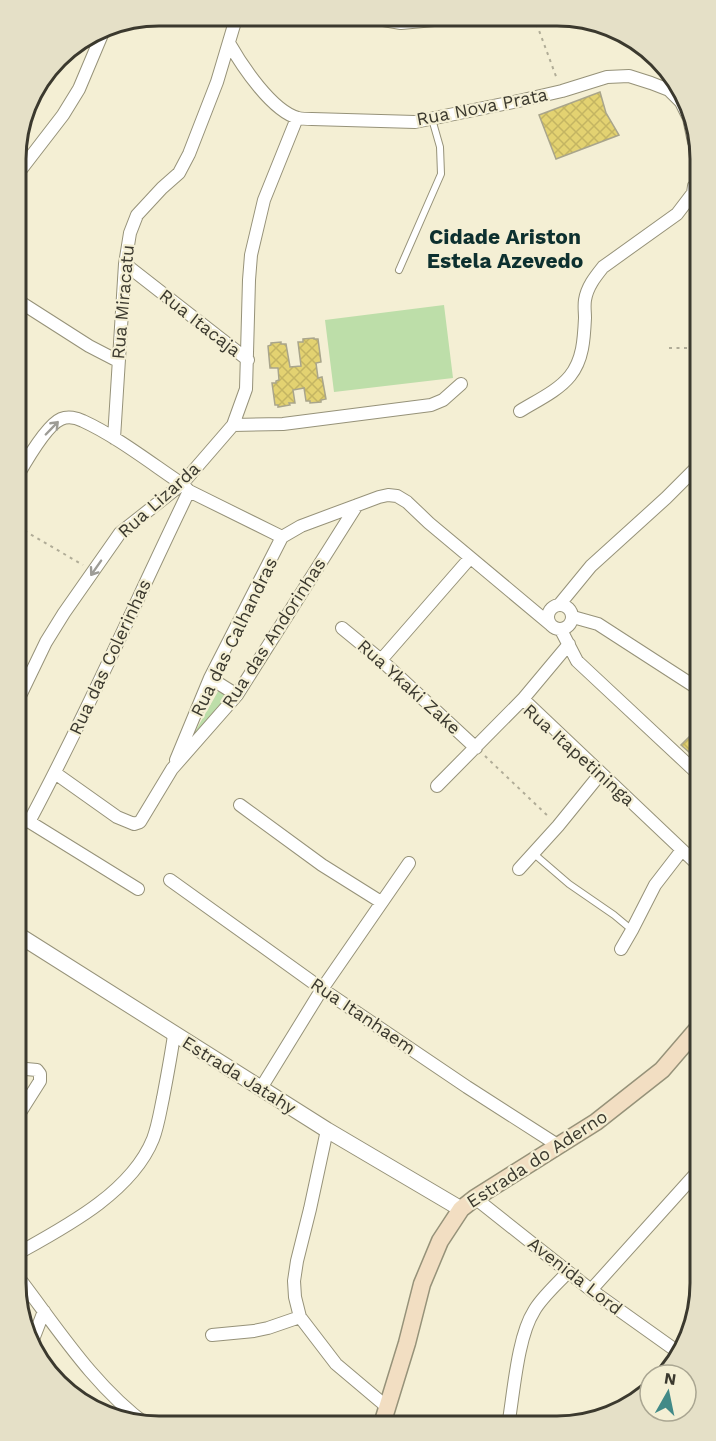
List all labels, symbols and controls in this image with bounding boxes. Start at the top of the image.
street label: Rua Nova Prata [414,83,549,130]
district label: Cidade Ariston Estela Azevedo [427,224,583,273]
street label: Rua Miracatu [107,244,138,360]
street label: Rua Itacaja [156,284,245,361]
one-way arrow [45,420,60,435]
street label: Rua Lizarda [113,457,204,542]
street label: Rua das Calhandras [186,554,281,720]
street label: Rua das Andorinhas [217,554,330,712]
one-way arrow [90,559,102,575]
street label: Rua das Colerinhas [64,576,155,738]
street label: Rua Ykaki Zake [353,635,465,738]
street label: Rua Itapetininga [519,699,639,810]
street label: Rua Itanhaem [307,973,420,1058]
street label: Estrada Jatahy [179,1031,301,1118]
street label: Estrada do Aderno [463,1105,611,1212]
street label: Avenida Lord [524,1232,627,1319]
north arrow [638,1363,698,1423]
text: N [663,1368,678,1389]

